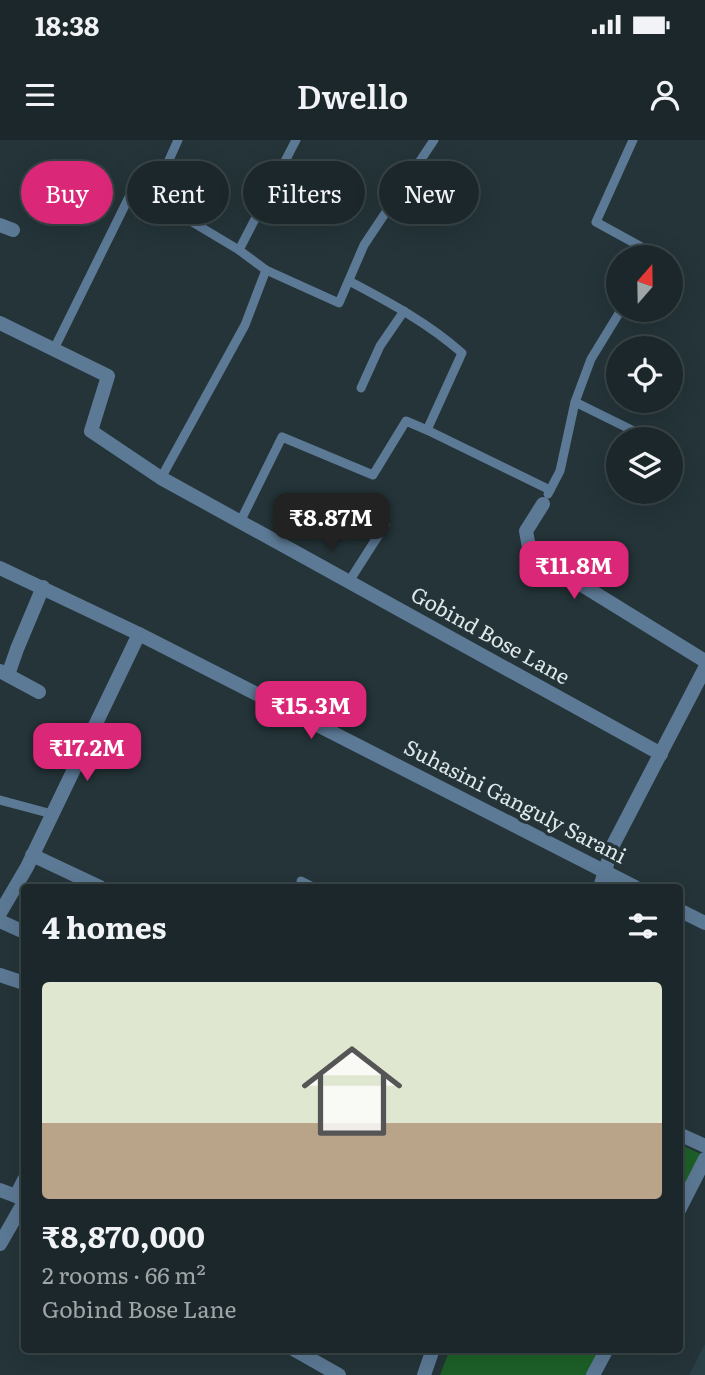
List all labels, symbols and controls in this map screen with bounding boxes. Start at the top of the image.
text: 18:38 [35,5,99,44]
text: Dwello [297,71,408,119]
icon: menu [21,76,59,114]
icon: person [646,76,684,114]
chip: Buy [21,161,113,224]
chip: Rent [127,161,229,224]
chip: Filters [243,161,365,224]
chip: New [379,161,479,224]
north arrow [606,245,682,322]
map controls [606,245,683,504]
button: locate [606,336,683,413]
button: layers [606,427,683,504]
pin: ₹8.87M [274,494,388,553]
text: ₹8.87M [289,499,373,533]
pin: ₹11.8M [517,542,631,601]
text: ₹11.8M [535,547,613,581]
street label: Gobind Bose Lane [406,577,576,690]
pin: ₹15.3M [254,682,368,741]
text: ₹15.3M [271,687,351,721]
pin: ₹17.2M [30,724,144,783]
text: ₹17.2M [49,729,125,763]
street label: Suhasini Ganguly Sarani [399,730,633,869]
text: 4 homes [42,904,167,948]
icon: filters [624,907,662,945]
icon: home [289,1028,415,1154]
text: ₹8,870,000 [42,1213,205,1257]
text: 2 rooms · 66 m² [42,1257,206,1291]
text: Gobind Bose Lane [42,1291,237,1325]

